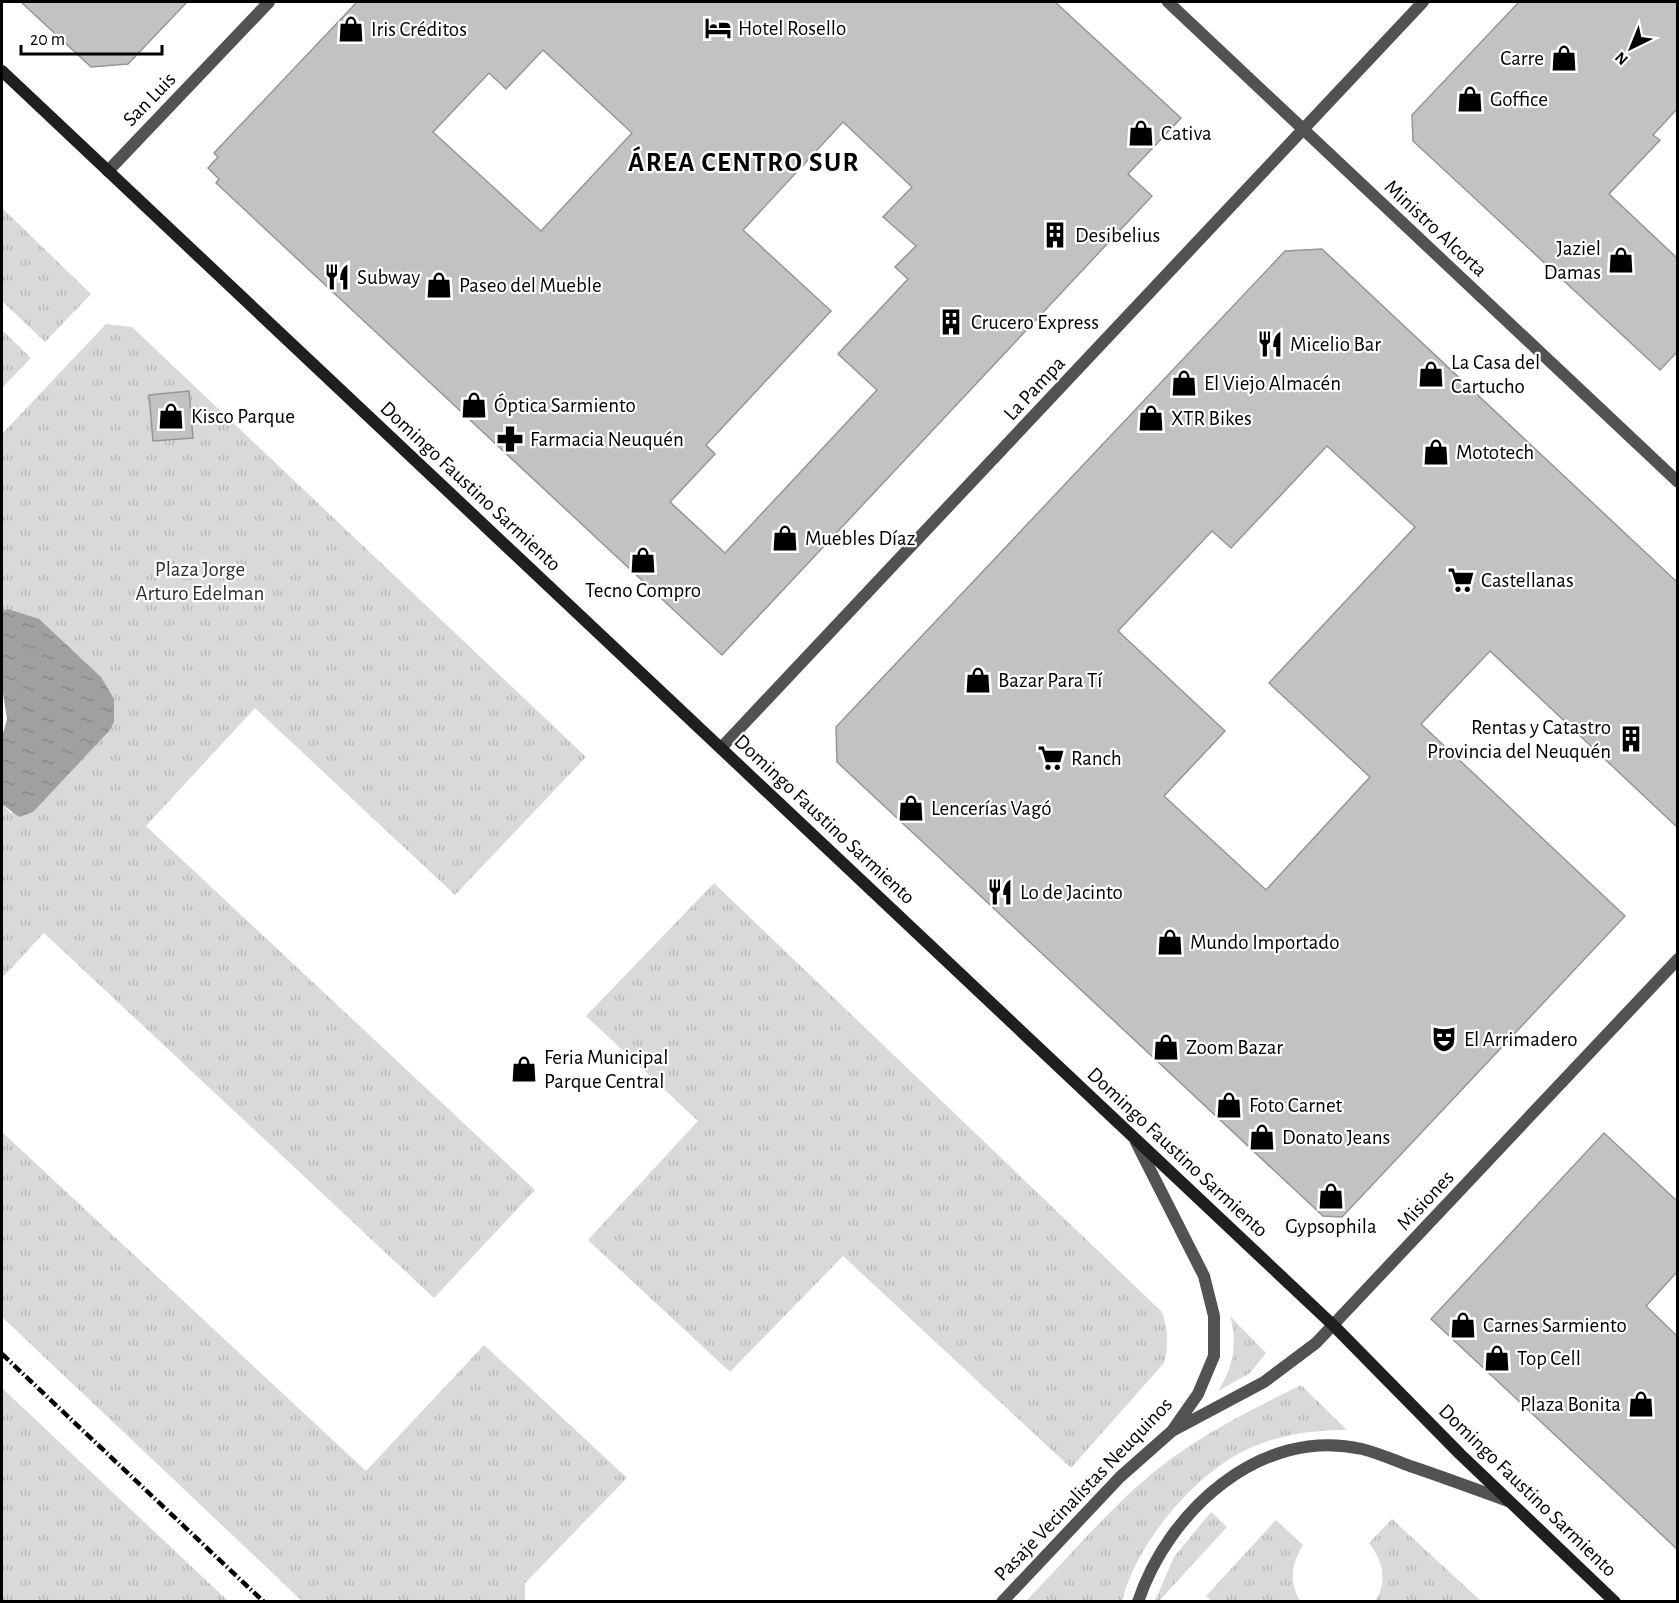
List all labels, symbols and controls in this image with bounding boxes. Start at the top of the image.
hotel icon: Hotel Rosello [703,13,733,43]
shop icon: Iris Créditos [336,14,366,44]
scale bar [21,18,162,56]
place label: Hotel Rosello [738,18,846,39]
north arrow [1601,18,1661,78]
place label: Iris Créditos [371,19,467,40]
text: 20 m [30,31,65,49]
shop icon: Carre [1549,43,1579,73]
place label: Carre [1500,48,1544,69]
text: N [1612,49,1631,68]
street label: San Luis [119,68,180,130]
shop icon: Goffice [1455,84,1485,114]
place label: Goffice [1490,89,1548,110]
shop icon: Cativa [1126,118,1156,148]
place label: Cativa [1161,123,1212,144]
district label: ÁREA CENTRO SUR [628,146,860,176]
street label: Ministro Alcorta [1380,176,1491,281]
building icon: Desibelius [1040,220,1070,250]
place label: Desibelius [1075,225,1160,246]
place label: Jaziel Damas [1544,238,1601,283]
shop icon: Jaziel Damas [1606,245,1636,275]
restaurant icon: Subway [322,262,352,292]
place label: Subway [357,267,420,288]
shop icon: Paseo del Mueble [424,270,454,300]
place label: Paseo del Mueble [459,275,602,296]
building icon: Crucero Express [936,307,966,337]
place label: Crucero Express [971,312,1099,333]
restaurant icon: Micelio Bar [1255,329,1285,359]
place label: Micelio Bar [1290,334,1381,355]
street label: La Pampa [1000,352,1069,424]
place label: La Casa del Cartucho [1451,352,1540,397]
shop icon: La Casa del Cartucho [1416,359,1446,389]
shop icon: El Viejo Almacén [1169,368,1199,398]
place label: El Viejo Almacén [1204,373,1341,394]
shop icon: Óptica Sarmiento [459,390,489,420]
place label: Óptica Sarmiento [494,393,636,416]
street label: Domingo Faustino Sarmiento [376,397,565,575]
shop icon: Kisco Parque [156,401,186,431]
shop icon: XTR Bikes [1136,403,1166,433]
place label: Kisco Parque [191,406,295,427]
place label: XTR Bikes [1171,408,1252,429]
pharmacy icon: Farmacia Neuquén [495,424,525,454]
place label: Farmacia Neuquén [530,429,684,450]
shop icon: Mototech [1421,437,1451,467]
place label: Mototech [1456,442,1534,463]
shop icon: Muebles Díaz [770,523,800,553]
place label: Muebles Díaz [805,528,915,549]
shop icon: Tecno Compro [628,545,658,575]
park label: Plaza Jorge Arturo Edelman [136,559,264,604]
supermarket icon: Castellanas [1446,565,1476,595]
place label: Castellanas [1481,570,1574,591]
place label: Tecno Compro [585,580,701,601]
shop icon: Bazar Para Tí [963,665,993,695]
place label: Bazar Para Tí [998,670,1103,691]
place label: Rentas y Catastro Provincia del Neuquén [1427,717,1611,762]
building icon: Rentas y Catastro Provincia del Neuquén [1616,724,1646,754]
street label: Domingo Faustino Sarmiento [730,730,919,908]
supermarket icon: Ranch [1036,743,1066,773]
place label: Ranch [1071,748,1122,769]
shop icon: Lencerías Vagó [896,793,926,823]
place label: Lencerías Vagó [931,798,1051,819]
restaurant icon: Lo de Jacinto [985,877,1015,907]
place label: Lo de Jacinto [1020,882,1123,903]
shop icon: Mundo Importado [1155,927,1185,957]
place label: Mundo Importado [1190,932,1340,953]
theatre icon: El Arrimadero [1429,1024,1459,1054]
place label: El Arrimadero [1464,1029,1577,1050]
shop icon: Zoom Bazar [1151,1032,1181,1062]
place label: Zoom Bazar [1186,1037,1283,1058]
place label: Feria Municipal Parque Central [544,1047,668,1092]
shop icon: Feria Municipal Parque Central [509,1054,539,1084]
street label: Domingo Faustino Sarmiento [1083,1063,1272,1241]
shop icon: Foto Carnet [1214,1090,1244,1120]
place label: Foto Carnet [1249,1095,1343,1116]
shop icon: Donato Jeans [1247,1122,1277,1152]
place label: Donato Jeans [1282,1127,1390,1148]
street label: Misiones [1393,1167,1458,1234]
shop icon: Gypsophila [1316,1181,1346,1211]
place label: Gypsophila [1285,1216,1377,1237]
shop icon: Carnes Sarmiento [1448,1310,1478,1340]
place label: Carnes Sarmiento [1483,1315,1627,1336]
shop icon: Top Cell [1482,1343,1512,1373]
place label: Top Cell [1517,1348,1581,1369]
shop icon: Plaza Bonita [1626,1389,1656,1419]
street label: Pasaje Vecinalistas Neuquinos [990,1394,1176,1585]
place label: Plaza Bonita [1520,1394,1621,1415]
street label: Domingo Faustino Sarmiento [1435,1400,1621,1581]

